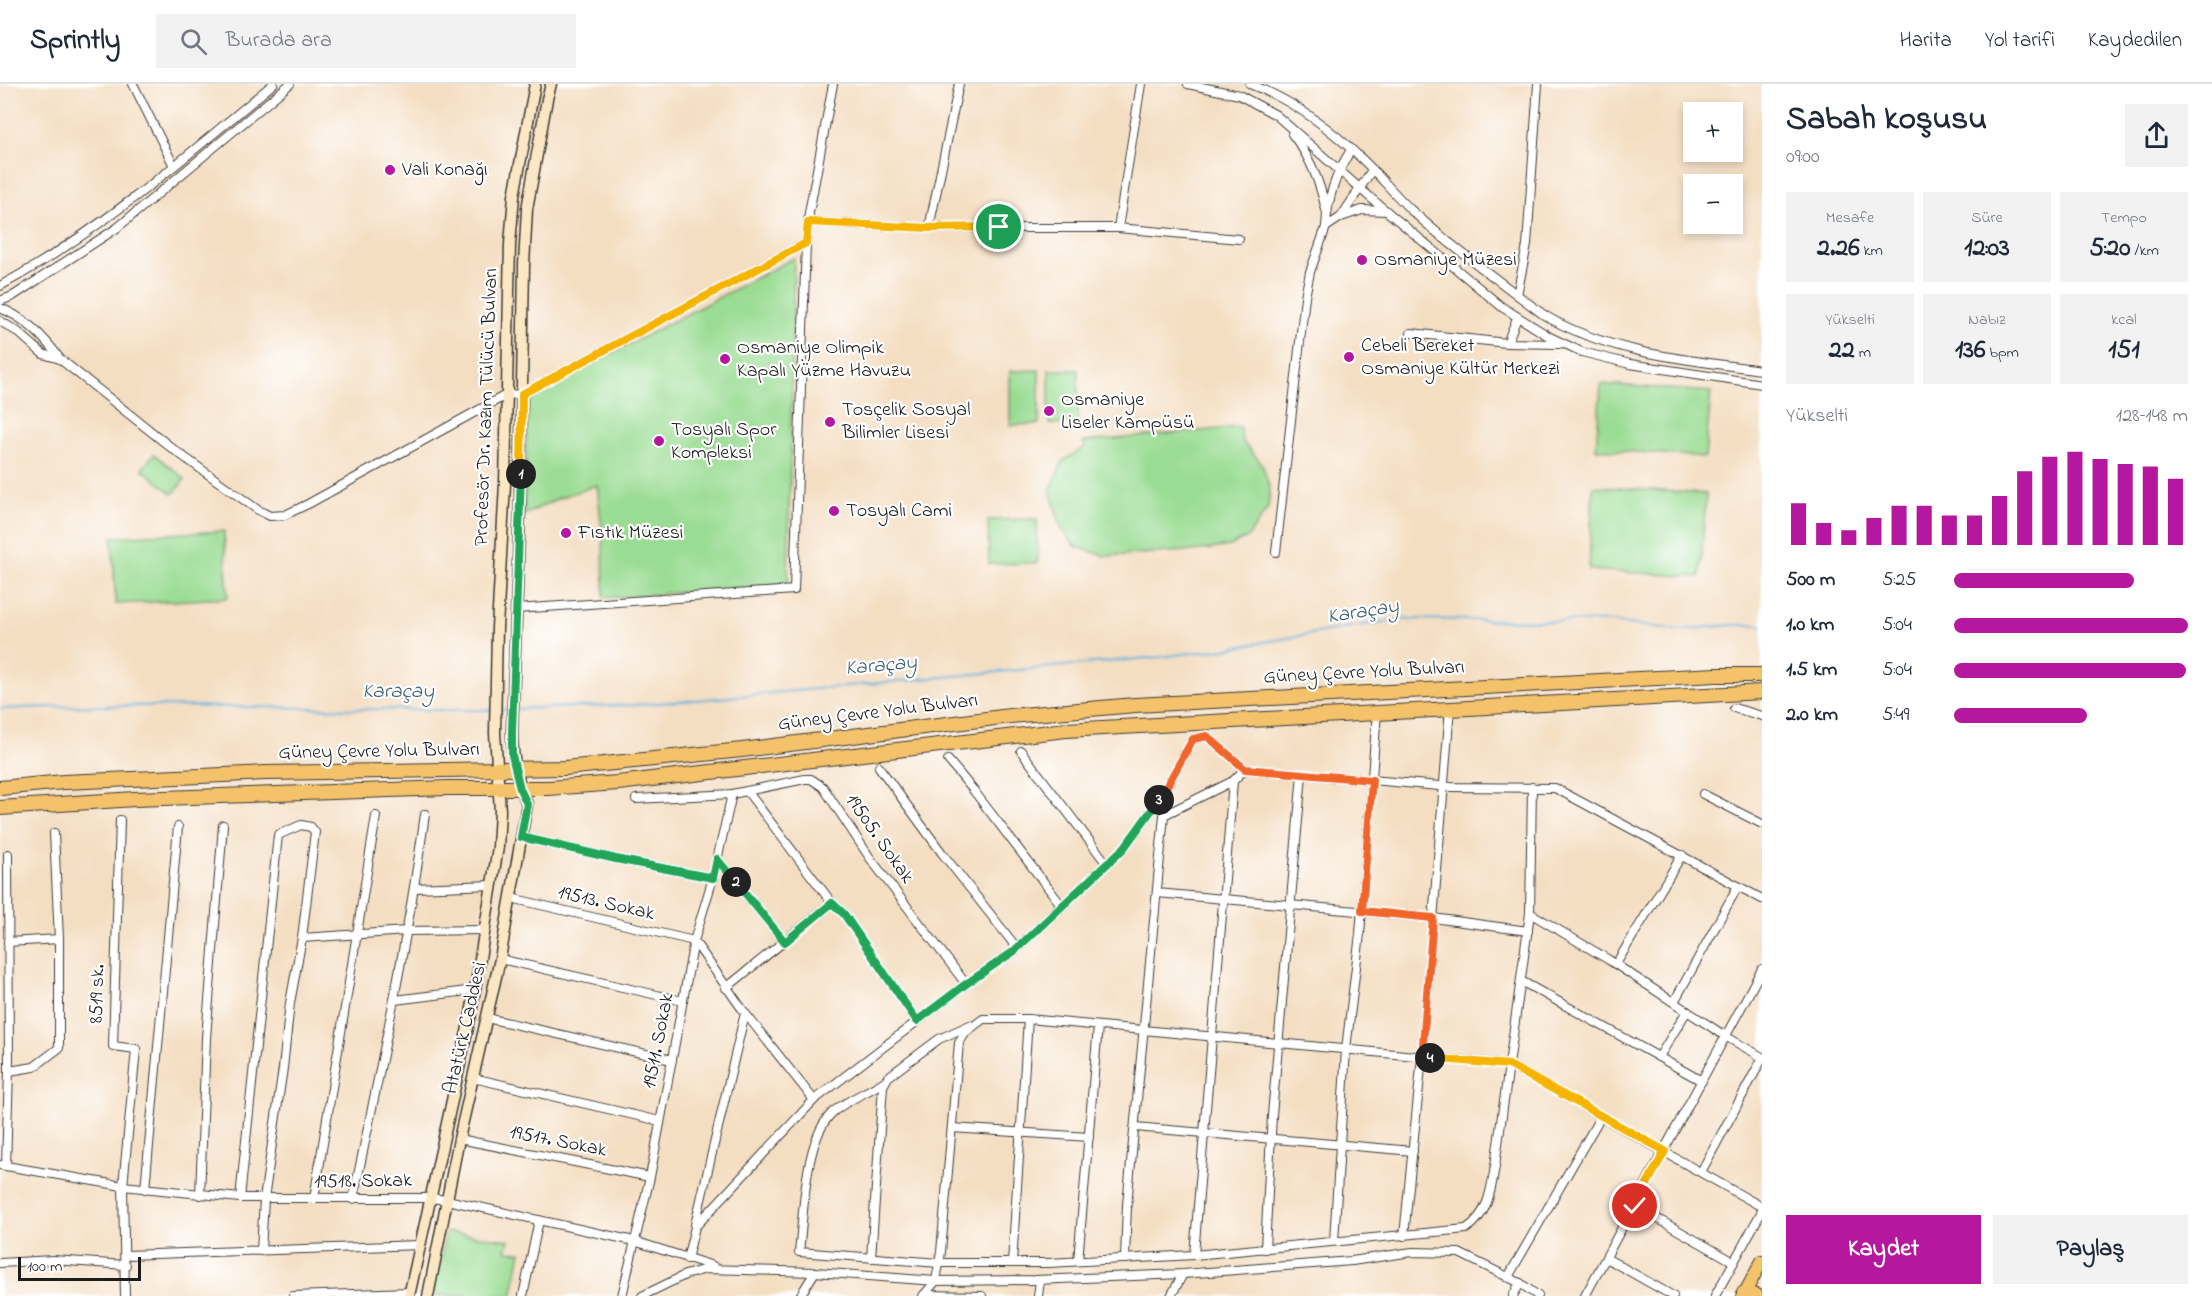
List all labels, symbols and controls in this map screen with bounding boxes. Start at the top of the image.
search box [156,14,576,68]
text: Sprintly [30,21,120,62]
icon: search [177,25,210,58]
text: Burada ara [225,25,332,57]
text: Harita [1900,26,1952,56]
text: Yol tarifi [1985,26,2055,56]
text: Kaydedilen [2088,26,2182,56]
text: Sabah koşusu [1786,96,1987,144]
map controls [1683,102,1743,234]
button: + [1683,102,1743,162]
button: share [2125,104,2188,167]
text: 09:00 [1786,143,1820,172]
place label: Vali Konağı [401,156,488,186]
marker: Vali Konağı [383,163,397,177]
button: − [1683,174,1743,234]
pin [973,201,1024,252]
text: Mesafe [1826,206,1874,230]
text: Süre [1971,206,2003,230]
text: Tempo [2101,206,2147,230]
icon: arrive [982,210,1015,243]
text: 2.26 [1817,230,1860,268]
text: 12:03 [1964,230,2010,268]
text: 5:20 [2089,230,2130,268]
text: km [1860,239,1883,263]
text: /km [2130,239,2159,263]
place label: Osmaniye Müzesi [1374,246,1517,275]
marker: Osmaniye Müzesi [1355,253,1369,267]
street label: Profesör Dr. Kazım Tülücü Bulvarı [468,268,506,546]
text: Yükselti [1825,308,1875,332]
text: Nabız [1968,308,2006,332]
text: kcal [2111,308,2137,332]
place label: Cebeli Bereket Osmaniye Kültür Merkezi [1361,332,1560,384]
text: 22 [1829,332,1855,370]
text: 136 [1955,332,1985,370]
text: 151 [2108,332,2140,370]
place label: Osmaniye Olimpik Kapalı Yüzme Havuzu [737,334,911,386]
text: m [1855,341,1871,365]
text: bpm [1985,341,2019,365]
marker: Cebeli Bereket Osmaniye Kültür Merkezi [1342,350,1356,364]
marker: Osmaniye Olimpik Kapalı Yüzme Havuzu [718,352,732,366]
place label: Osmaniye Liseler Kampüsü [1061,386,1195,438]
place label: Tosçelik Sosyal Bilimler Lisesi [841,396,971,448]
text: Yükselti [1786,402,1848,431]
text: 128–148 m [2116,402,2188,431]
marker: Osmaniye Liseler Kampüsü [1042,404,1056,418]
marker: Tosçelik Sosyal Bilimler Lisesi [823,415,837,429]
place label: Tosyalı Spor Kompleksi [671,416,777,468]
marker: Tosyalı Spor Kompleksi [652,434,666,448]
pin: 1 [506,459,536,489]
text: 1 [518,462,524,486]
place label: Tosyalı Cami [846,497,952,526]
marker: Tosyalı Cami [827,504,841,518]
place label: Fıstık Müzesi [577,519,683,548]
marker: Fıstık Müzesi [559,526,573,540]
text: 500 m [1786,566,1835,595]
text: 5:25 [1882,566,1917,595]
water label: Karaçay [1325,592,1401,632]
text: 1.0 km [1786,611,1834,640]
text: 5:04 [1882,611,1912,640]
water label: Karaçay [844,648,918,684]
street label: Güney Çevre Yolu Bulvarı [1263,653,1465,693]
text: 1.5 km [1786,656,1837,685]
text: 5:04 [1882,656,1912,685]
water label: Karaçay [362,677,434,707]
street label: Güney Çevre Yolu Bulvarı [776,686,980,740]
text: 2.0 km [1786,701,1838,730]
text: 5:49 [1882,701,1909,730]
street label: Güney Çevre Yolu Bulvarı [278,736,480,768]
pin: 3 [1144,785,1174,815]
street label: 19505. Sokak [837,788,921,890]
text: 3 [1156,788,1162,812]
pin: 2 [721,867,751,897]
text: 2 [732,870,740,894]
street label: 19513. Sokak [555,879,657,929]
street label: Atatürk Caddesi [437,959,495,1097]
street label: 8519 sk. [82,964,114,1024]
street label: 19511. Sokak [636,991,682,1091]
pin: 4 [1415,1043,1445,1073]
text: 4 [1427,1046,1433,1070]
street label: 19517. Sokak [507,1118,609,1166]
street label: 19518. Sokak [314,1167,412,1197]
pin [1609,1180,1660,1231]
icon: check [1618,1189,1651,1222]
button: Kaydet [1786,1215,1981,1284]
button: Paylaş [1993,1215,2188,1284]
scale bar [18,1254,141,1282]
text: 100 m [27,1255,62,1279]

